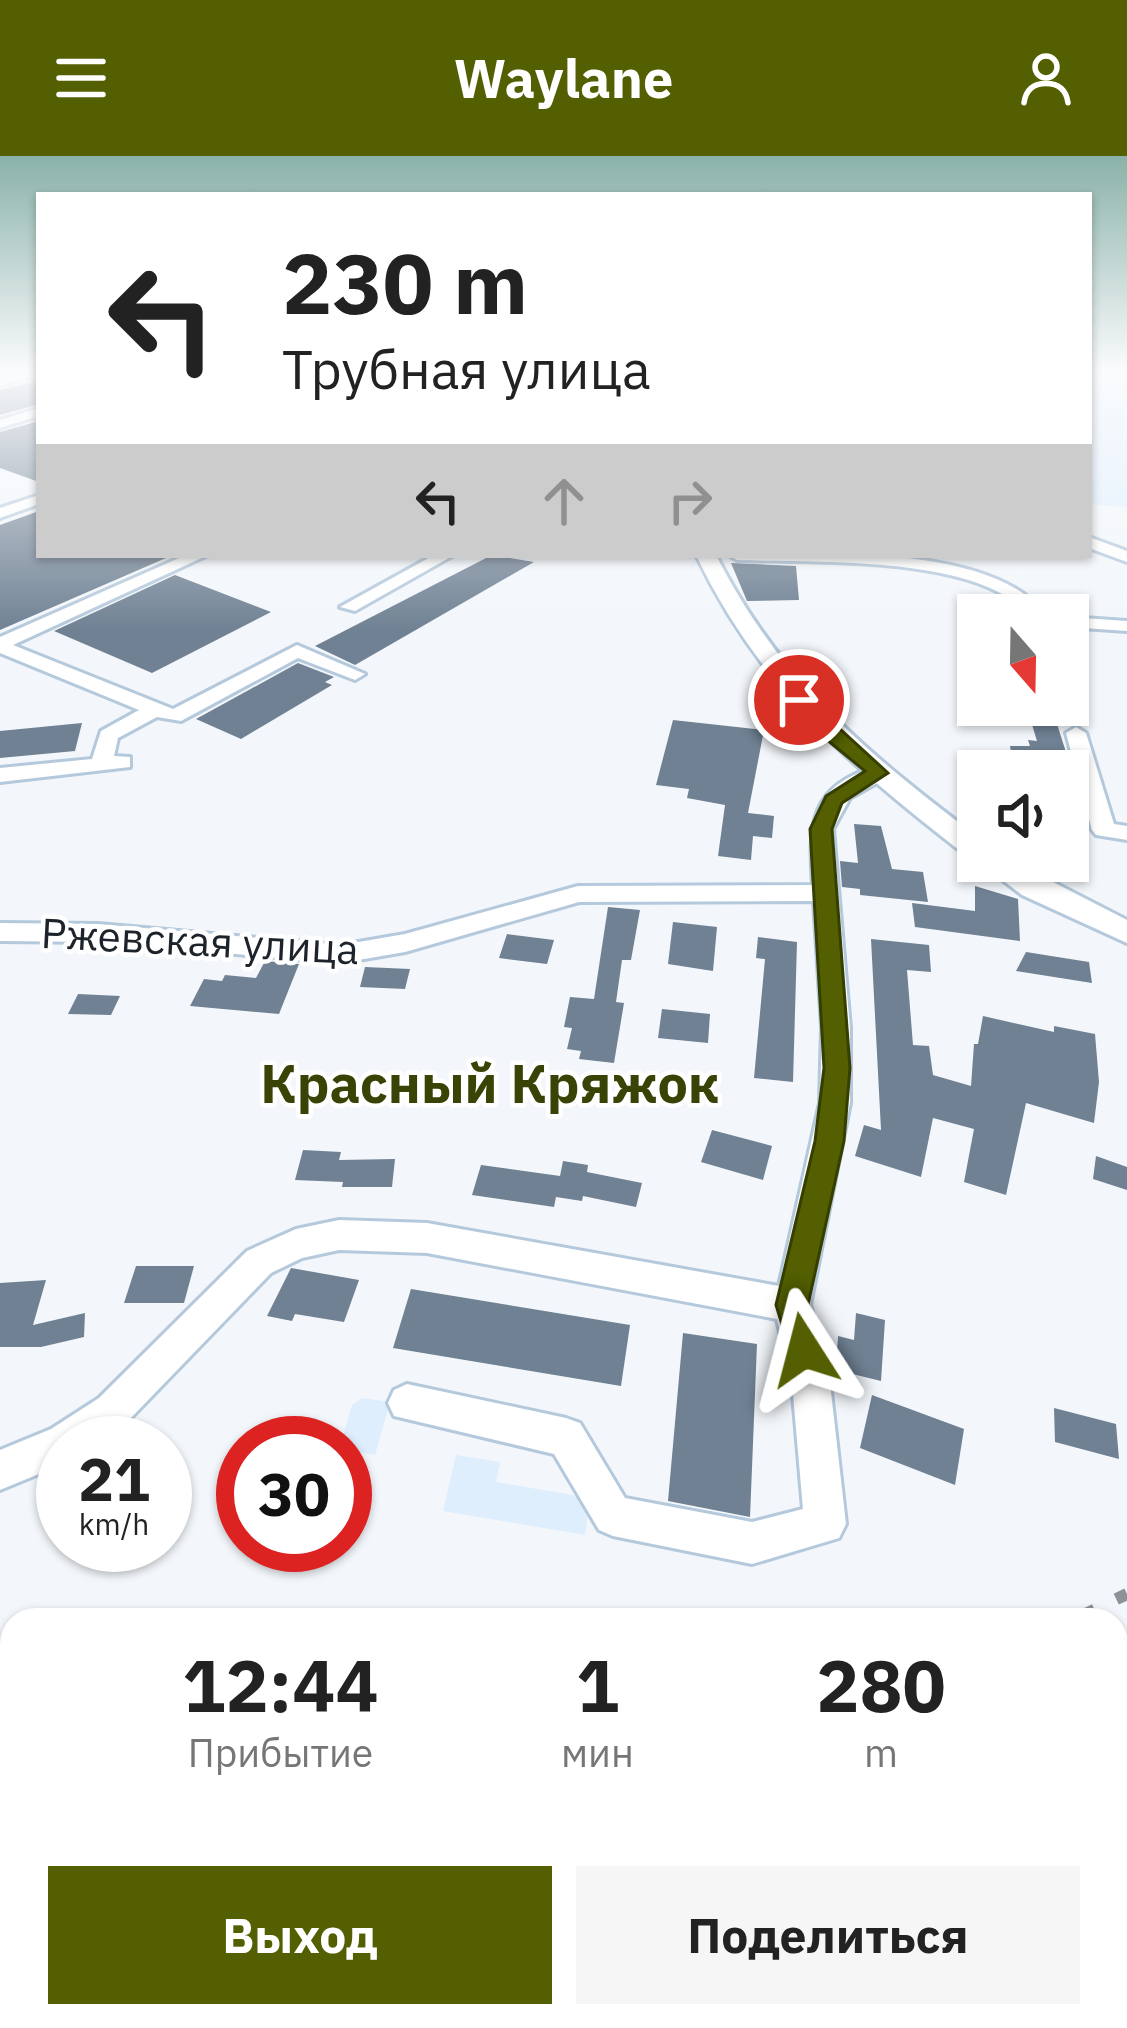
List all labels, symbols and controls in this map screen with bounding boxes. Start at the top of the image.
text: Waylane [454,43,673,113]
icon: menu [48,45,114,111]
icon: person [1013,45,1079,111]
text: 230 m [282,228,528,337]
icon: left [84,240,240,396]
text: Трубная улица [282,334,651,404]
icon: left [405,468,471,534]
icon: ahead [531,468,597,534]
icon: right [657,468,723,534]
north arrow [957,594,1089,726]
map controls [957,594,1089,882]
pin [748,649,850,751]
icon: arrive [766,667,832,733]
button: sound [957,750,1089,882]
street label: Ржевская улица [40,905,360,976]
district label: Красный Кряжок [260,1048,720,1118]
position arrow [741,1287,867,1413]
speed limit sign: 30 [216,1416,372,1572]
text: 21 [78,1439,150,1518]
text: km/h [79,1504,149,1543]
text: 12:44 [182,1638,379,1732]
text: 1 [576,1638,619,1732]
text: 280 [816,1638,946,1732]
text: Прибытие [188,1727,373,1778]
text: мин [561,1727,634,1778]
text: m [864,1727,898,1778]
button: Выход [48,1866,552,2004]
button: Поделиться [576,1866,1080,2004]

